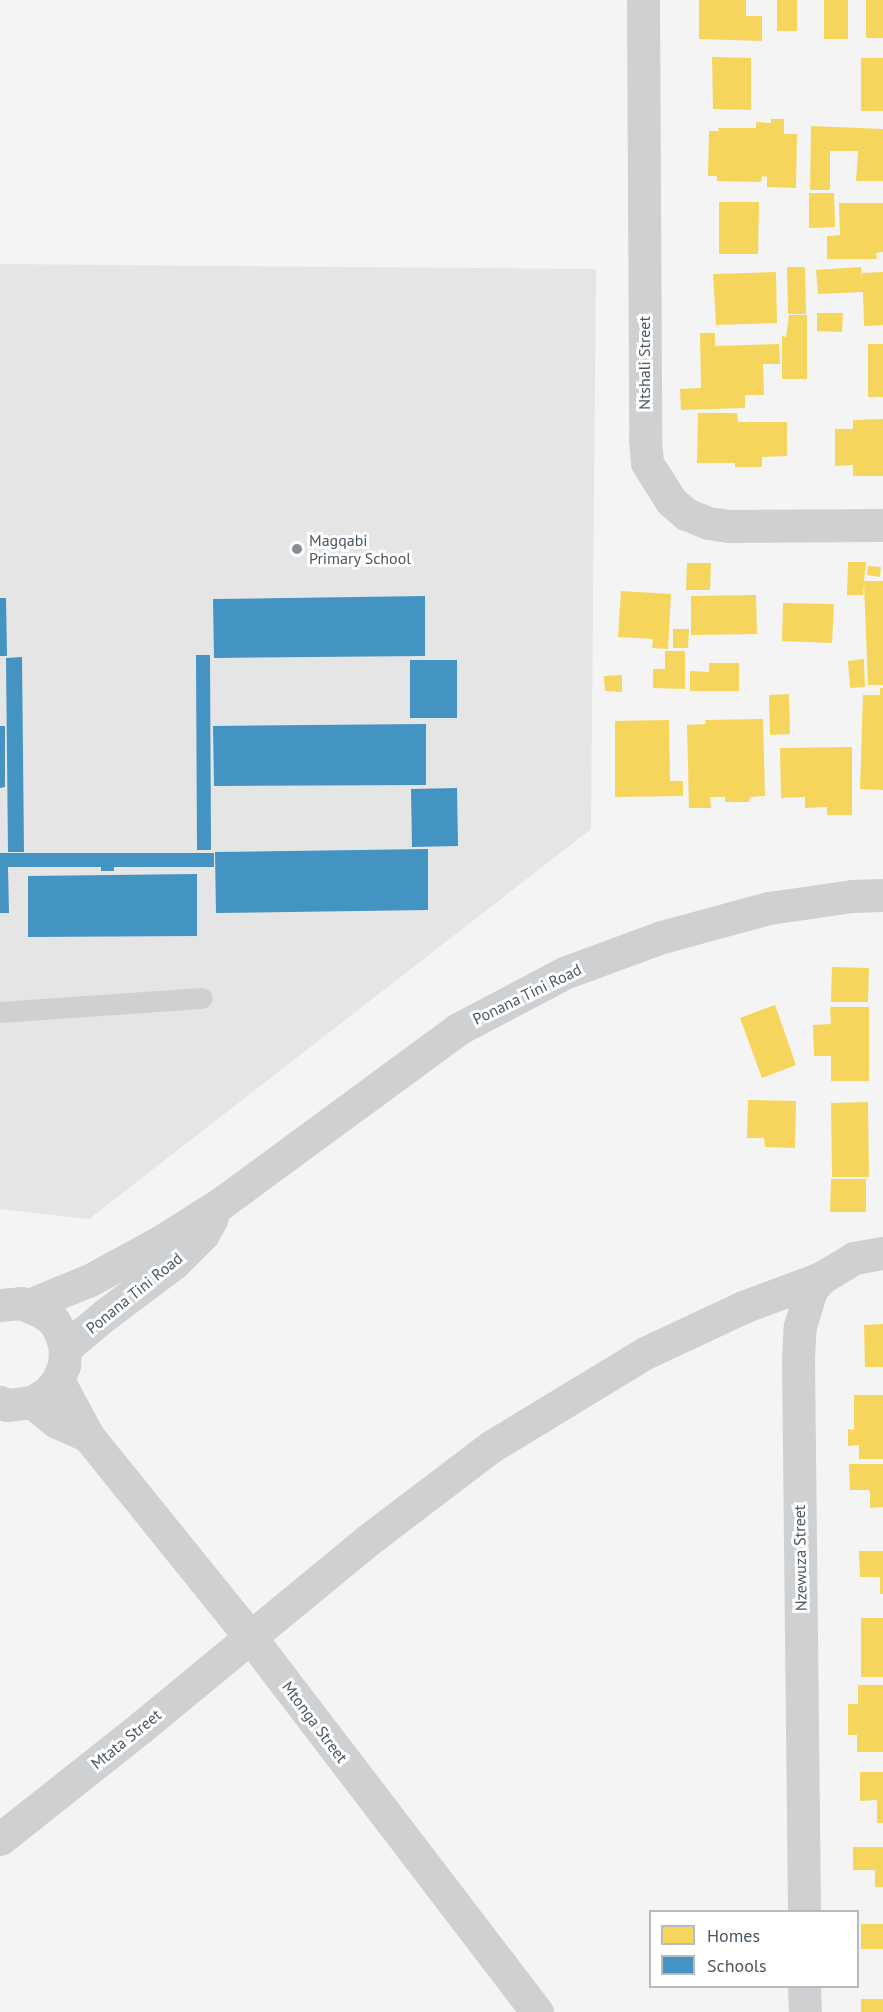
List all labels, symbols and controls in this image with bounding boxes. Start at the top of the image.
street label: Ntshali Street [634,316,654,410]
place label: Magqabi Primary School [309,530,411,568]
marker: Magqabi Primary School [290,542,304,556]
street label: Ponana Tini Road [469,959,585,1029]
street label: Ponana Tini Road [82,1248,186,1338]
street label: Nzewuza Street [789,1505,811,1611]
street label: Mtonga Street [278,1678,352,1766]
street label: Mtata Street [87,1705,165,1773]
legend [649,1910,859,1988]
text: Homes [707,1924,760,1947]
text: Schools [707,1954,767,1977]

